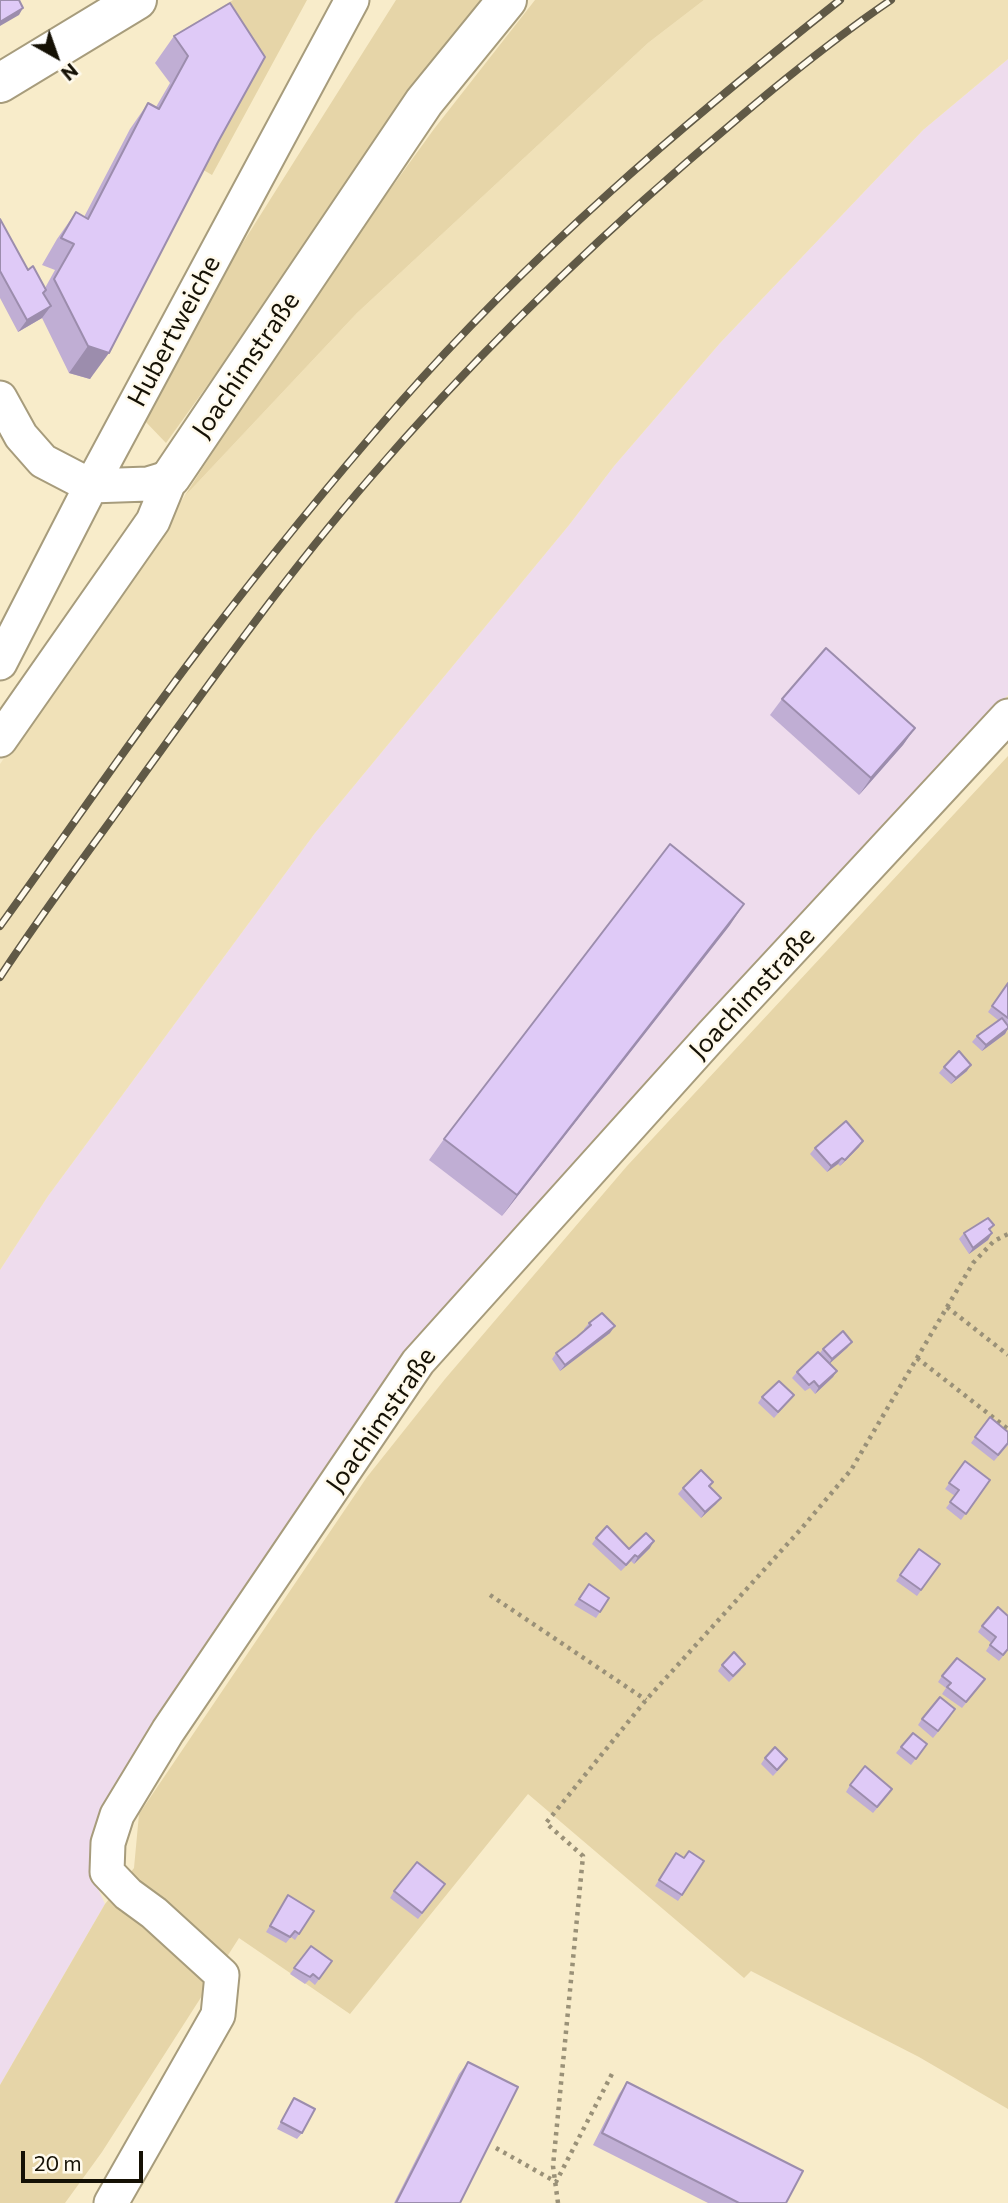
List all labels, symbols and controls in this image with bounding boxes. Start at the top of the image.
north arrow [21,21,91,91]
text: N [57,59,83,86]
street label: Hubertweiche [121,250,227,412]
street label: Joachimstraße [186,286,306,444]
street label: Joachimstraße [683,920,821,1066]
street label: Joachimstraße [320,1342,442,1498]
scale bar [24,2136,147,2180]
text: 20 m [34,2150,82,2175]

